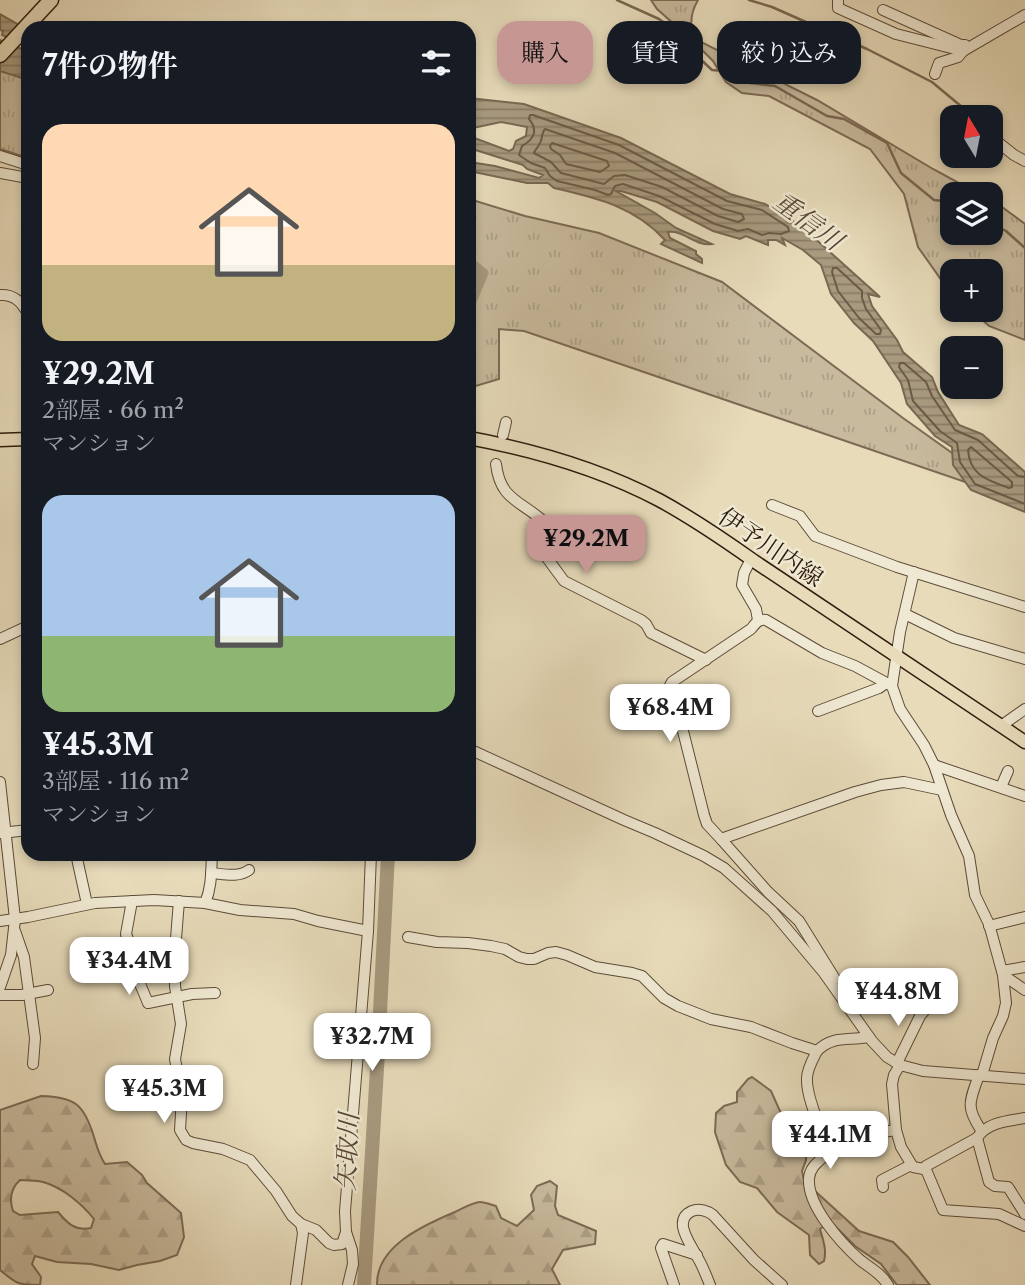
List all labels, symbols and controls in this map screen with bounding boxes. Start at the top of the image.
chip: 購入 [497,21,593,84]
chip: 賃貸 [607,21,703,84]
chip: 絞り込み [717,21,861,84]
icon: filters [417,44,455,82]
text: 7件の物件 [42,47,178,84]
north arrow [940,105,1003,168]
map controls [940,105,1003,399]
icon: home [186,169,312,295]
button: layers [940,182,1003,245]
water label: 重信川 [767,185,851,259]
button: + [940,259,1003,322]
button: − [940,336,1003,399]
text: ¥29.2M [42,355,155,392]
text: 2部屋 · 66 m² [42,396,184,424]
text: マンション [42,429,156,457]
street label: 伊予川内線 [713,501,829,593]
pin: ¥29.2M [529,516,643,575]
text: ¥29.2M [543,524,629,552]
icon: home [186,540,312,666]
pin: ¥68.4M [613,684,727,744]
text: ¥68.4M [626,693,714,721]
text: ¥45.3M [42,726,154,763]
text: 3部屋 · 116 m² [42,767,189,795]
text: マンション [42,800,156,828]
pin: ¥34.4M [72,937,186,997]
text: ¥34.4M [86,946,172,974]
pin: ¥44.8M [841,968,955,1028]
text: ¥44.8M [854,977,942,1005]
pin: ¥32.7M [315,1014,429,1073]
text: ¥32.7M [330,1022,414,1050]
pin: ¥45.3M [107,1066,221,1125]
text: ¥45.3M [121,1074,207,1102]
water label: 矢取川 [329,1109,365,1192]
pin: ¥44.1M [773,1112,887,1171]
text: ¥44.1M [788,1120,872,1148]

